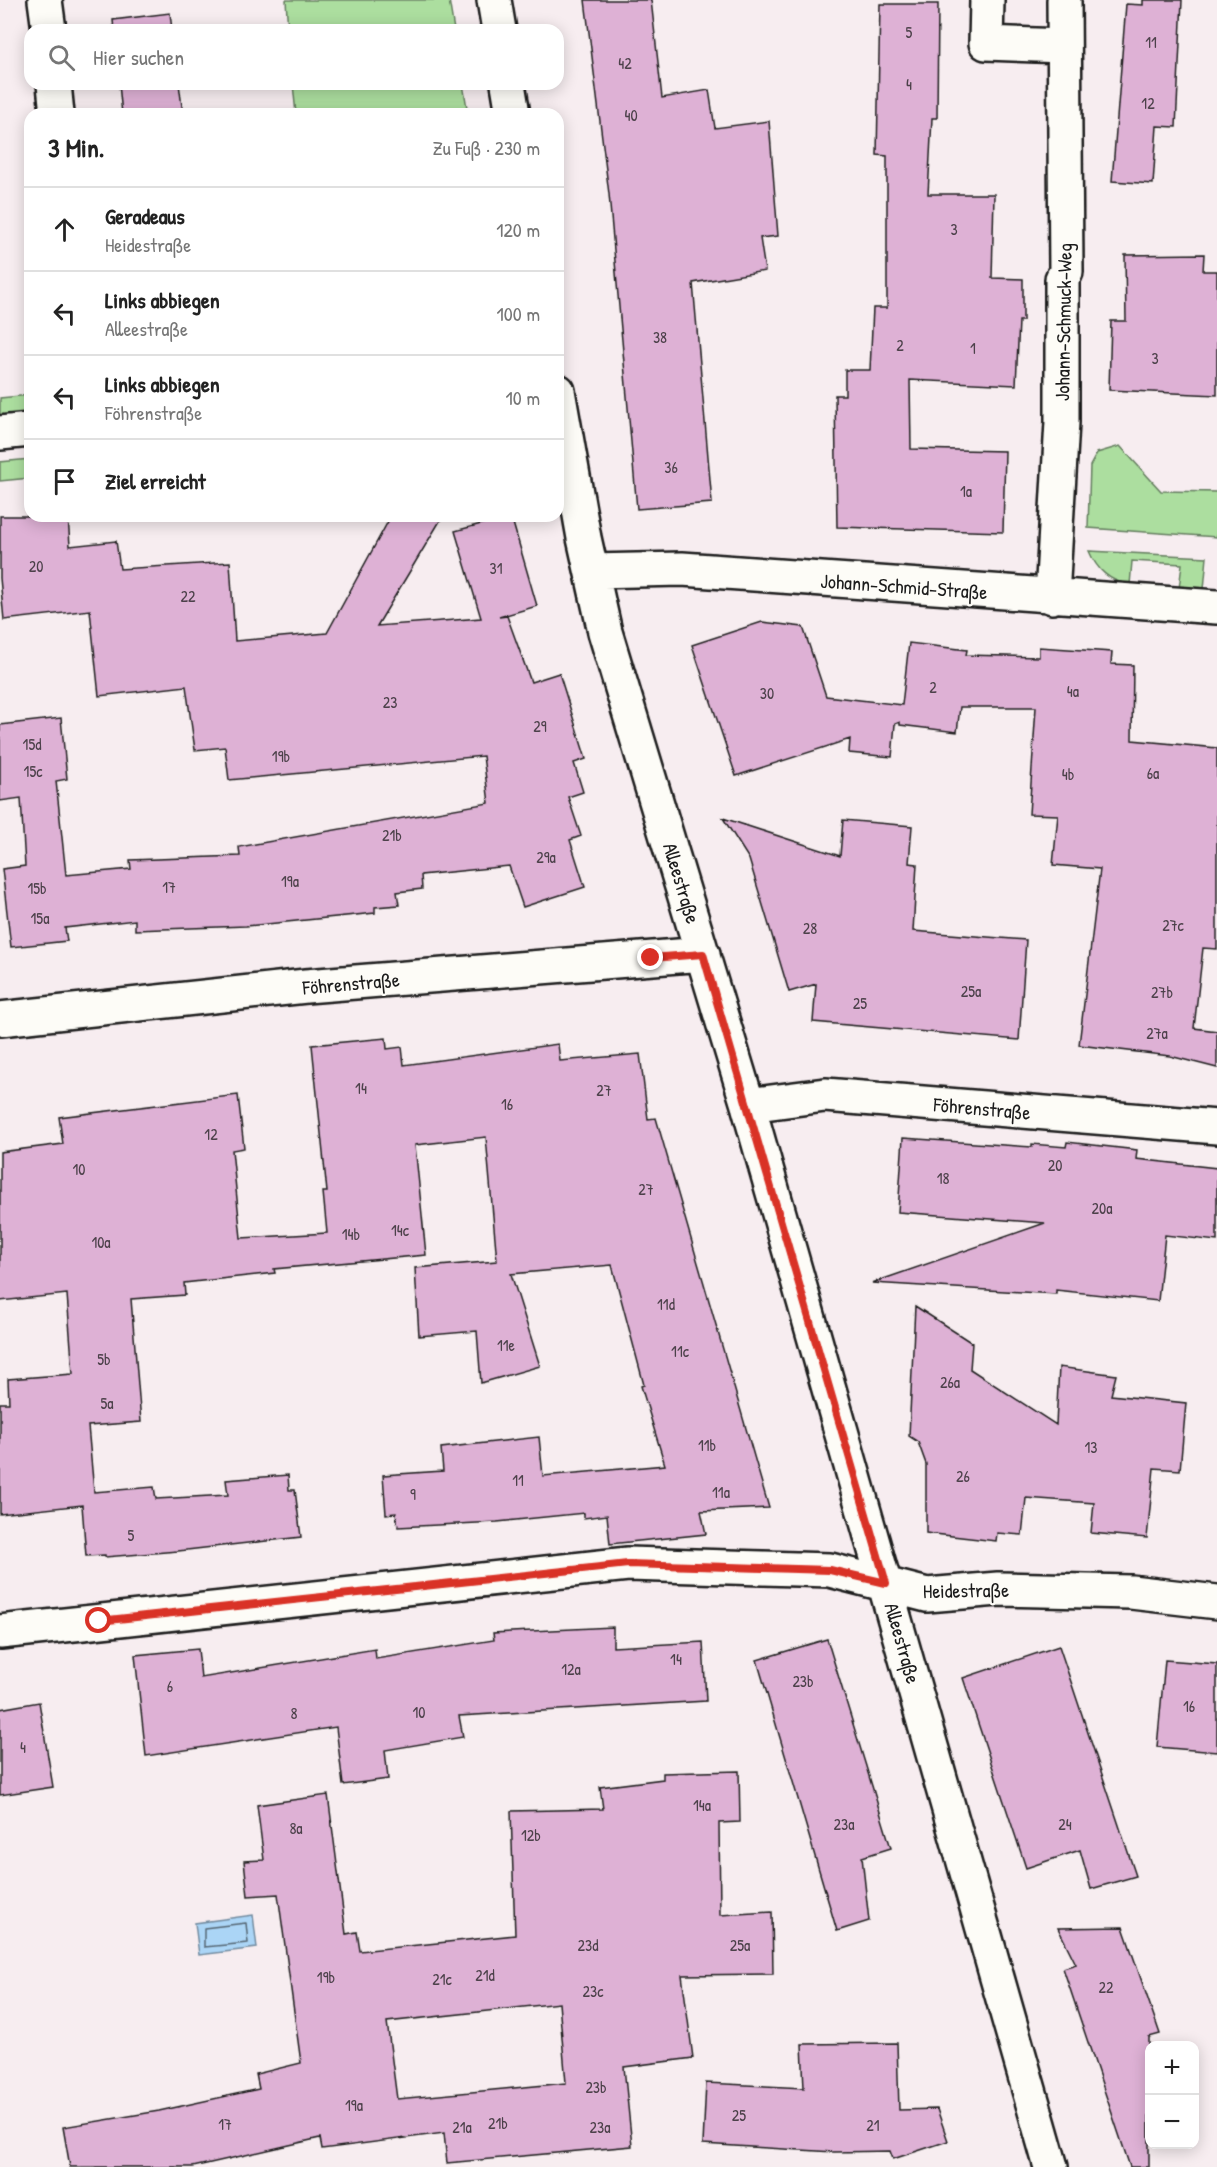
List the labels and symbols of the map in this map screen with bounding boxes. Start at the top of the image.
house number: 5 [906,21,913,43]
house number: 11 [1145,31,1157,53]
house number: 42 [618,52,632,74]
house number: 4 [906,73,912,95]
house number: 12 [1141,92,1155,114]
house number: 40 [624,104,638,126]
house number: 3 [950,218,958,240]
street label: Johann-Schmuck-Weg [1048,243,1078,401]
house number: 38 [653,326,667,348]
house number: 2 [896,334,904,356]
house number: 1 [970,337,976,359]
house number: 3 [1151,347,1159,369]
house number: 36 [664,456,678,478]
house number: 1a [960,480,972,502]
house number: 20 [29,555,43,577]
house number: 31 [490,557,503,579]
street label: Johann-Schmid-Straße [820,567,988,605]
house number: 22 [181,585,196,607]
house number: 2 [929,676,937,698]
house number: 4a [1067,680,1079,702]
house number: 30 [760,682,774,704]
house number: 23 [383,691,397,713]
house number: 29 [533,715,547,737]
house number: 15d [23,733,41,755]
house number: 19b [272,745,290,767]
house number: 15c [24,760,43,782]
house number: 6a [1147,762,1159,784]
house number: 4b [1062,763,1074,785]
house number: 21b [382,824,402,846]
street label: Alleestraße [657,839,707,927]
house number: 29a [536,846,556,868]
house number: 19a [281,870,299,892]
house number: 17 [162,876,176,898]
house number: 15b [27,877,47,899]
house number: 15a [31,907,49,929]
house number: 27c [1162,914,1185,936]
house number: 28 [803,917,817,939]
route end [637,944,663,970]
street label: Föhrenstraße [300,965,401,1001]
house number: 25a [961,980,981,1002]
house number: 27b [1151,981,1173,1003]
house number: 25 [853,992,867,1014]
house number: 27a [1146,1022,1168,1044]
house number: 14 [355,1077,367,1099]
house number: 27 [596,1079,612,1101]
street label: Föhrenstraße [931,1090,1032,1126]
house number: 16 [501,1093,513,1115]
house number: 12 [204,1123,218,1145]
house number: 20 [1048,1154,1062,1176]
house number: 10 [73,1158,85,1180]
house number: 18 [937,1167,949,1189]
house number: 27 [638,1178,654,1200]
house number: 20a [1092,1197,1112,1219]
house number: 14c [391,1219,410,1241]
house number: 14b [342,1223,360,1245]
house number: 10a [91,1231,111,1253]
house number: 11d [657,1293,675,1315]
house number: 11e [497,1334,516,1356]
house number: 11c [671,1340,690,1362]
house number: 5b [97,1348,111,1370]
house number: 26a [940,1371,960,1393]
house number: 5a [100,1392,114,1414]
house number: 11b [698,1434,716,1456]
house number: 13 [1085,1436,1097,1458]
house number: 26 [956,1465,970,1487]
house number: 11 [512,1469,524,1491]
house number: 11a [712,1481,730,1503]
house number: 9 [410,1483,416,1505]
house number: 5 [128,1524,135,1546]
street label: Heidestraße [923,1576,1009,1604]
street label: Alleestraße [879,1599,927,1687]
route start [85,1607,111,1633]
house number: 14 [670,1648,682,1670]
house number: 12a [561,1658,581,1680]
house number: 23b [792,1670,814,1692]
house number: 6 [167,1675,173,1697]
house number: 16 [1183,1695,1195,1717]
house number: 10 [413,1701,425,1723]
house number: 8 [291,1702,298,1724]
house number: 4 [20,1736,26,1758]
house number: 14a [693,1794,711,1816]
house number: 23a [834,1813,854,1835]
house number: 24 [1058,1813,1072,1835]
house number: 8a [289,1817,303,1839]
house number: 12b [521,1824,541,1846]
house number: 23d [578,1934,598,1956]
house number: 25a [730,1934,750,1956]
house number: 21d [475,1964,495,1986]
house number: 19b [317,1966,335,1988]
house number: 21c [432,1968,453,1990]
house number: 22 [1099,1976,1114,1998]
house number: 23c [583,1980,604,2002]
house number: 23b [585,2076,607,2098]
house number: 19a [345,2094,363,2116]
house number: 25 [732,2104,746,2126]
house number: 21b [488,2112,508,2134]
house number: 17 [218,2113,232,2135]
house number: 21 [866,2114,880,2136]
house number: 21a [452,2116,472,2138]
house number: 23a [590,2116,610,2138]

